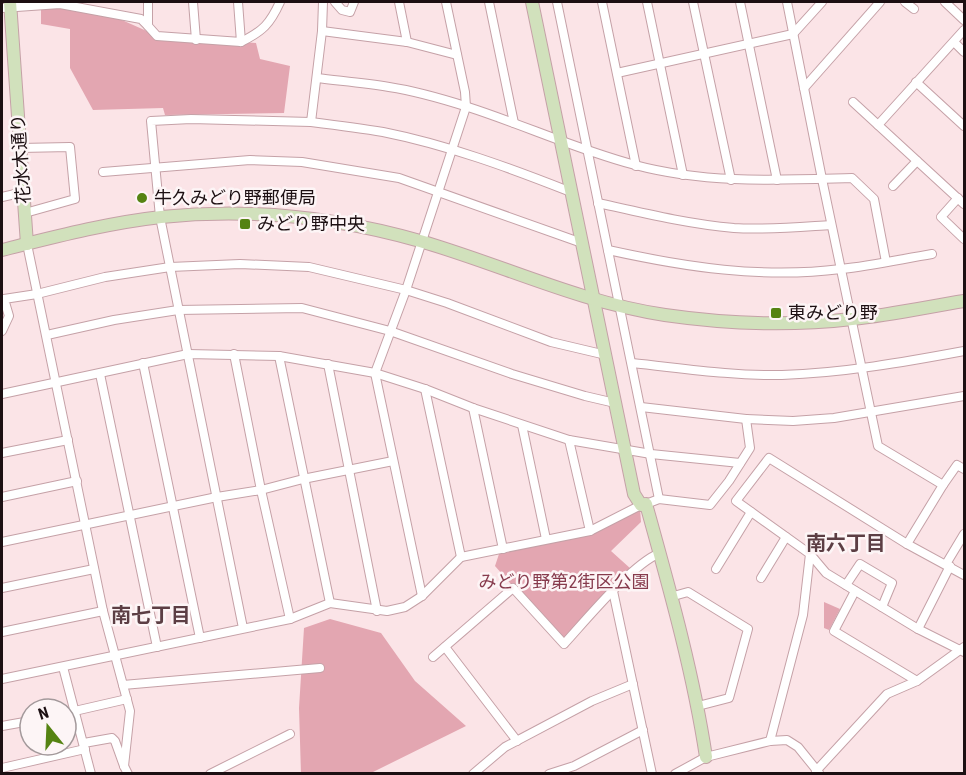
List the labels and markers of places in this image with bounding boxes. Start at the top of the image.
place label: 牛久みどり野郵便局 [154,187,316,208]
marker: 牛久みどり野郵便局 [135,191,149,205]
place label: みどり野中央 [257,213,365,234]
marker: みどり野中央 [238,217,252,231]
place label: 東みどり野 [788,302,878,323]
marker: 東みどり野 [769,306,783,320]

